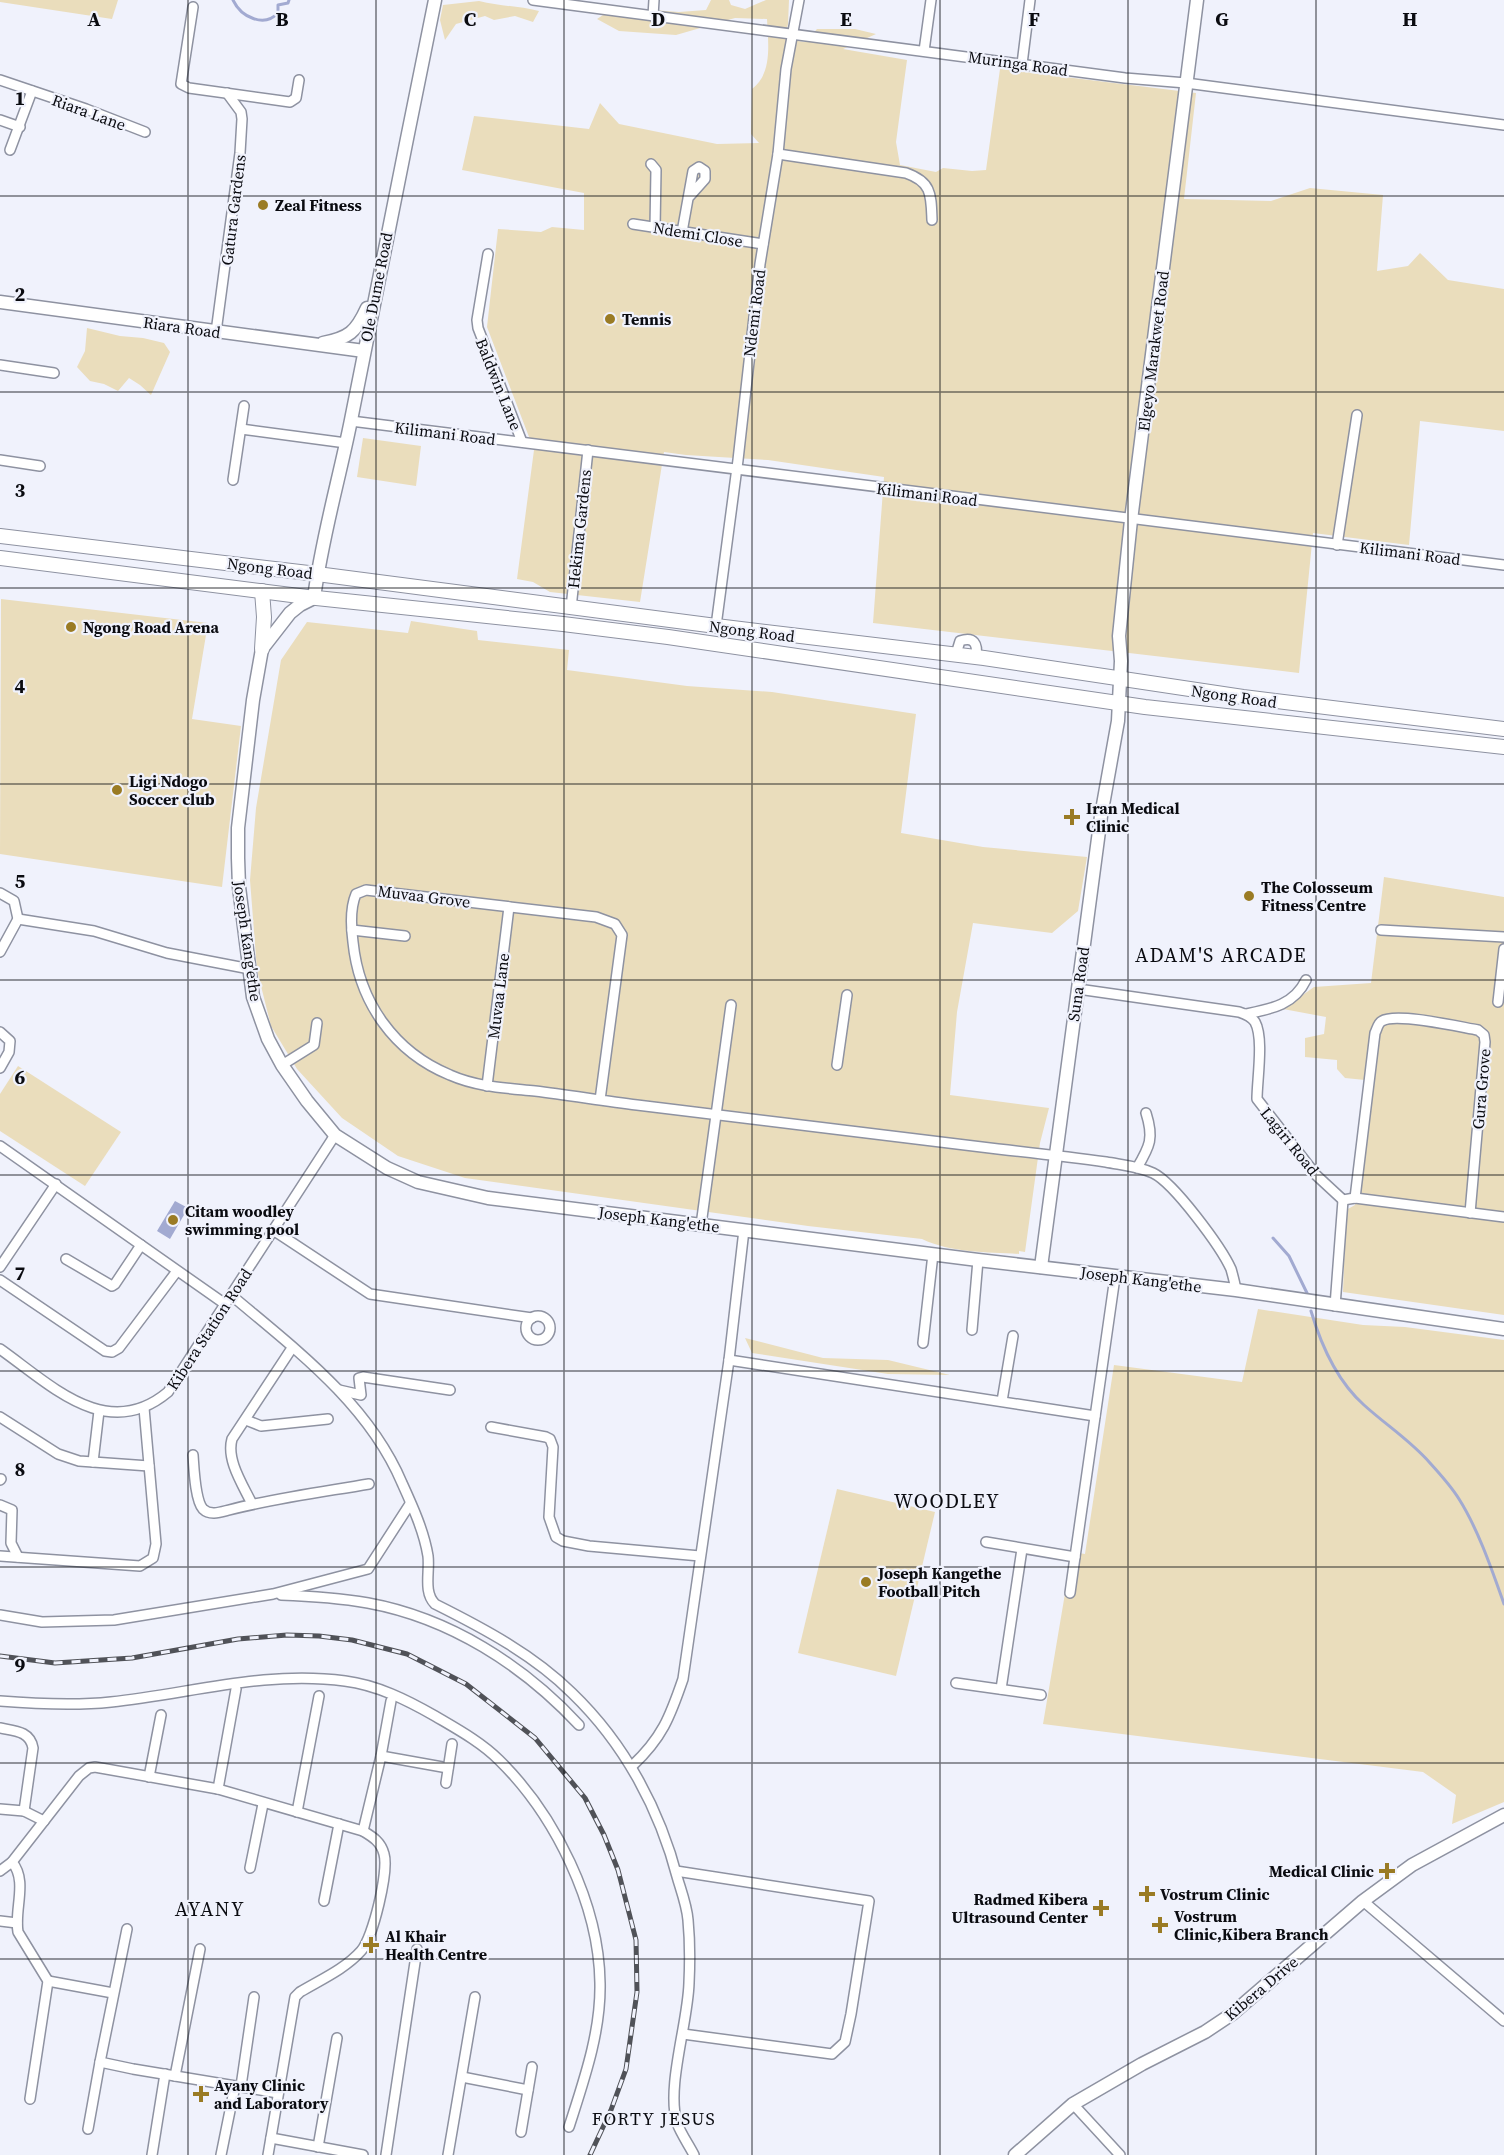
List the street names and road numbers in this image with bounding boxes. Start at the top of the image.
street label: Muringa Road [967,45,1069,81]
street label: Riara Lane [49,88,129,136]
street label: Gatura Gardens [215,153,251,267]
street label: Ndemi Close [652,216,744,252]
street label: Ole Dume Road [355,230,397,344]
street label: Ndemi Road [738,268,770,358]
street label: Elgeyo Marakwet Road [1132,269,1174,433]
street label: Riara Road [142,311,222,343]
street label: Baldwin Lane [470,335,528,433]
street label: Kilimani Road [393,416,497,450]
street label: Hekima Gardens [562,468,596,590]
street label: Kilimani Road [875,477,979,511]
street label: Kilimani Road [1358,536,1462,570]
street label: Ngong Road [226,552,314,584]
street label: Ngong Road [708,615,796,647]
street label: Ngong Road [1190,679,1278,713]
street label: Joseph Kang'ethe [228,878,267,1003]
street label: Muvaa Grove [376,879,472,913]
street label: Suna Road [1062,945,1094,1023]
street label: Muvaa Lane [482,952,514,1040]
street label: Gura Grove [1467,1048,1495,1130]
street label: Lagiri Road [1256,1102,1324,1180]
street label: Joseph Kang'ethe [596,1201,721,1237]
street label: Joseph Kang'ethe [1078,1261,1203,1297]
street label: Kibera Station Road [161,1264,257,1394]
street label: Kibera Drive [1220,1951,1302,2025]

